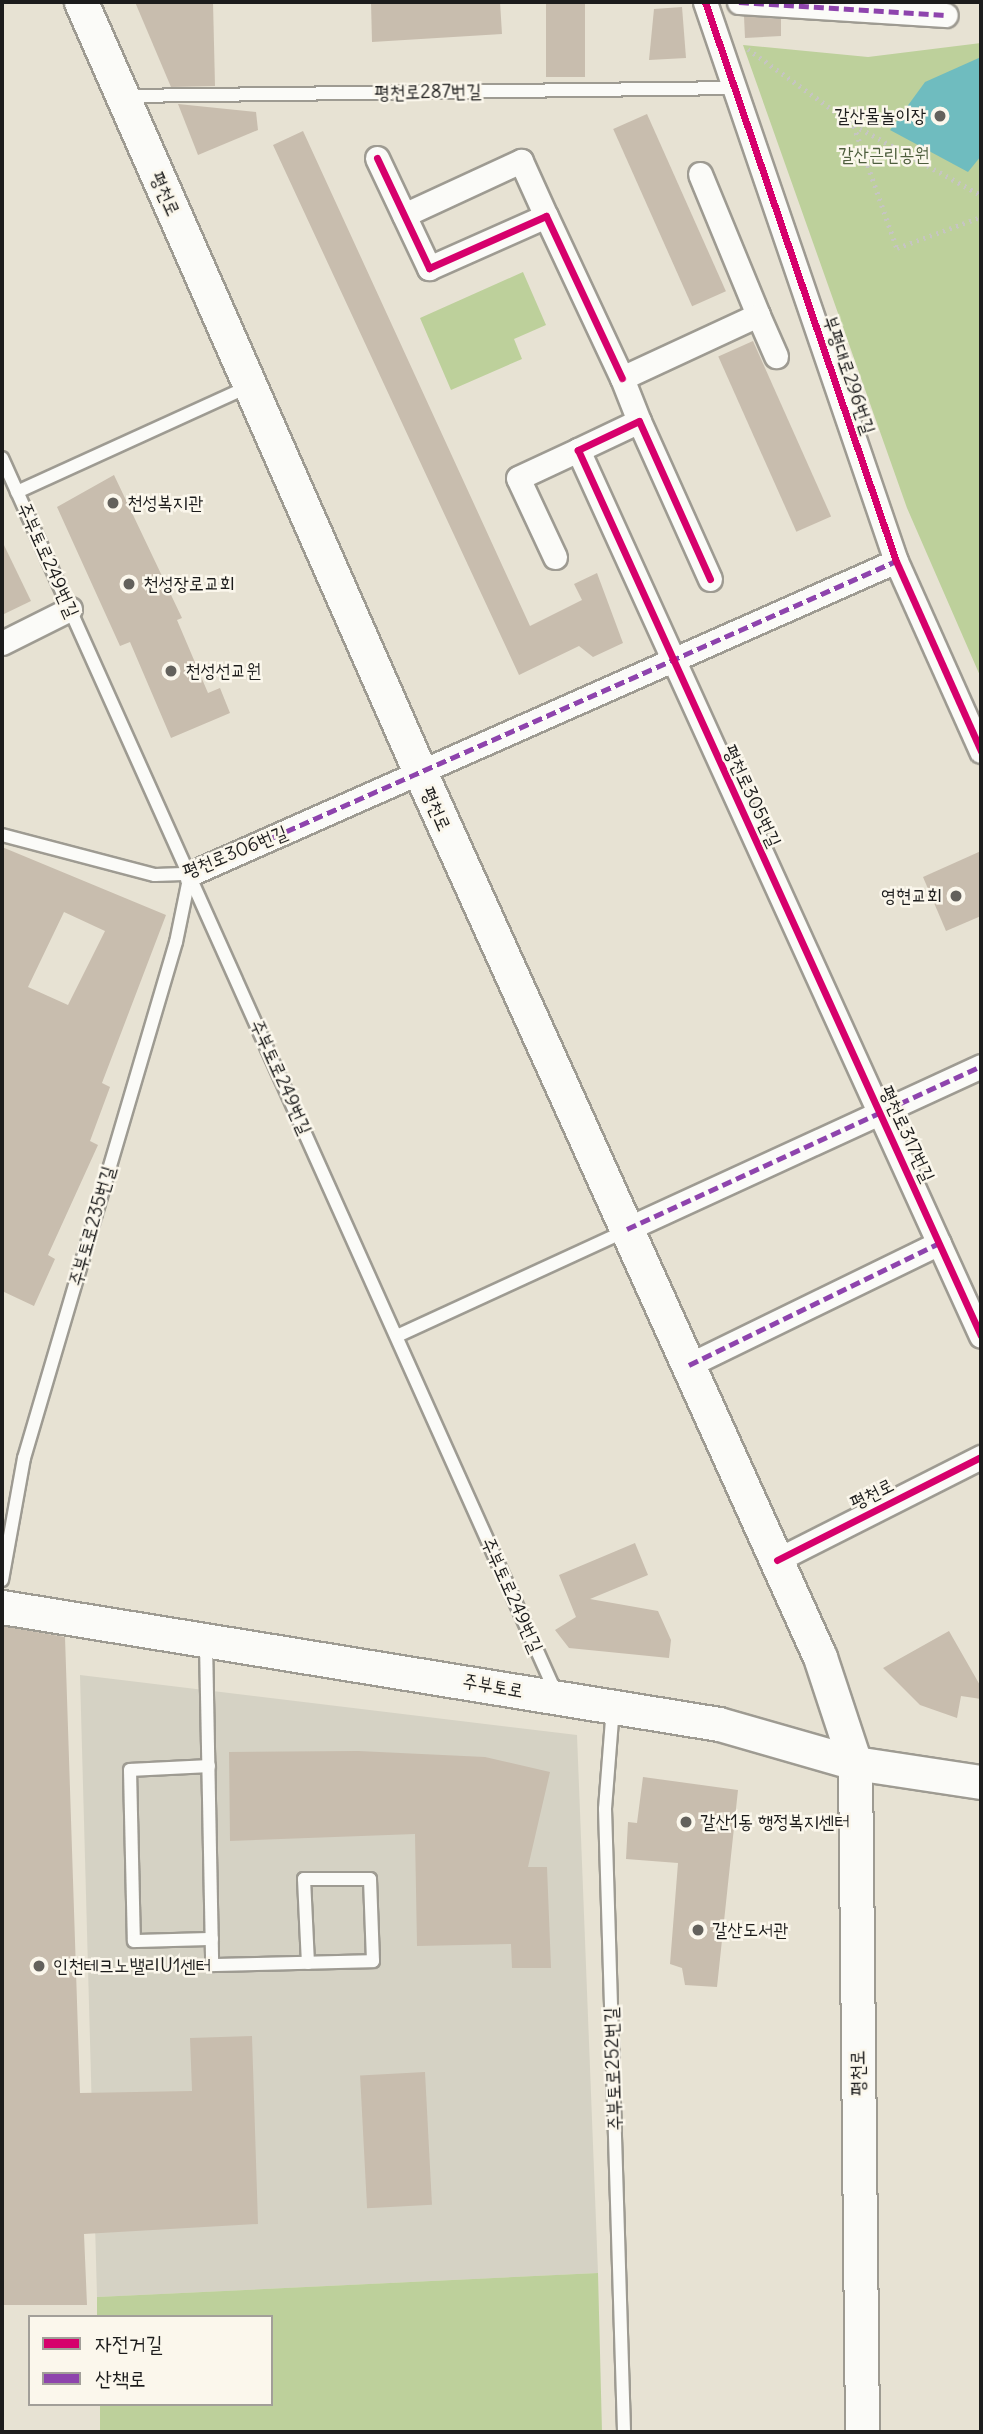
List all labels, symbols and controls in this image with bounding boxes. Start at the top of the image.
street label: 평천로287번길 [374,80,482,104]
place label: 갈산물놀이장 [834,105,926,127]
marker: 갈산물놀이장 [932,108,948,124]
park label: 갈산근린공원 [838,144,930,166]
street label: 평천로 [145,168,185,220]
street label: 부평대로296번길 [818,313,880,437]
place label: 천성복지관 [127,492,203,514]
marker: 천성복지관 [105,495,121,511]
street label: 주부토로249번길 [12,499,84,621]
place label: 천성장로교회 [143,573,235,595]
marker: 천성장로교회 [121,576,137,592]
place label: 천성선교원 [185,660,261,682]
marker: 천성선교원 [163,663,179,679]
street label: 평천로305번길 [718,741,786,851]
street label: 평천로 [416,783,456,835]
street label: 평천로306번길 [179,821,291,883]
place label: 영현교회 [881,885,942,907]
marker: 영현교회 [948,888,964,904]
street label: 주부토로249번길 [245,1016,317,1138]
street label: 평천로317번길 [875,1082,939,1186]
street label: 주부토로235번길 [64,1163,120,1289]
street label: 평천로 [846,1473,898,1515]
street label: 주부토로249번길 [476,1534,548,1656]
street label: 주부토로 [461,1669,525,1703]
place label: 갈산1동 행정복지센터 [700,1811,850,1833]
marker: 갈산1동 행정복지센터 [678,1814,694,1830]
place label: 갈산도서관 [712,1919,788,1941]
marker: 갈산도서관 [690,1922,706,1938]
place label: 인천테크노밸리U1센터 [53,1955,211,1977]
marker: 인천테크노밸리U1센터 [31,1958,47,1974]
street label: 주부토로252번길 [599,2007,627,2131]
street label: 평천로 [846,2050,870,2096]
legend [28,2315,273,2406]
text: 자전거길 [95,2330,163,2357]
text: 산책로 [95,2365,146,2392]

